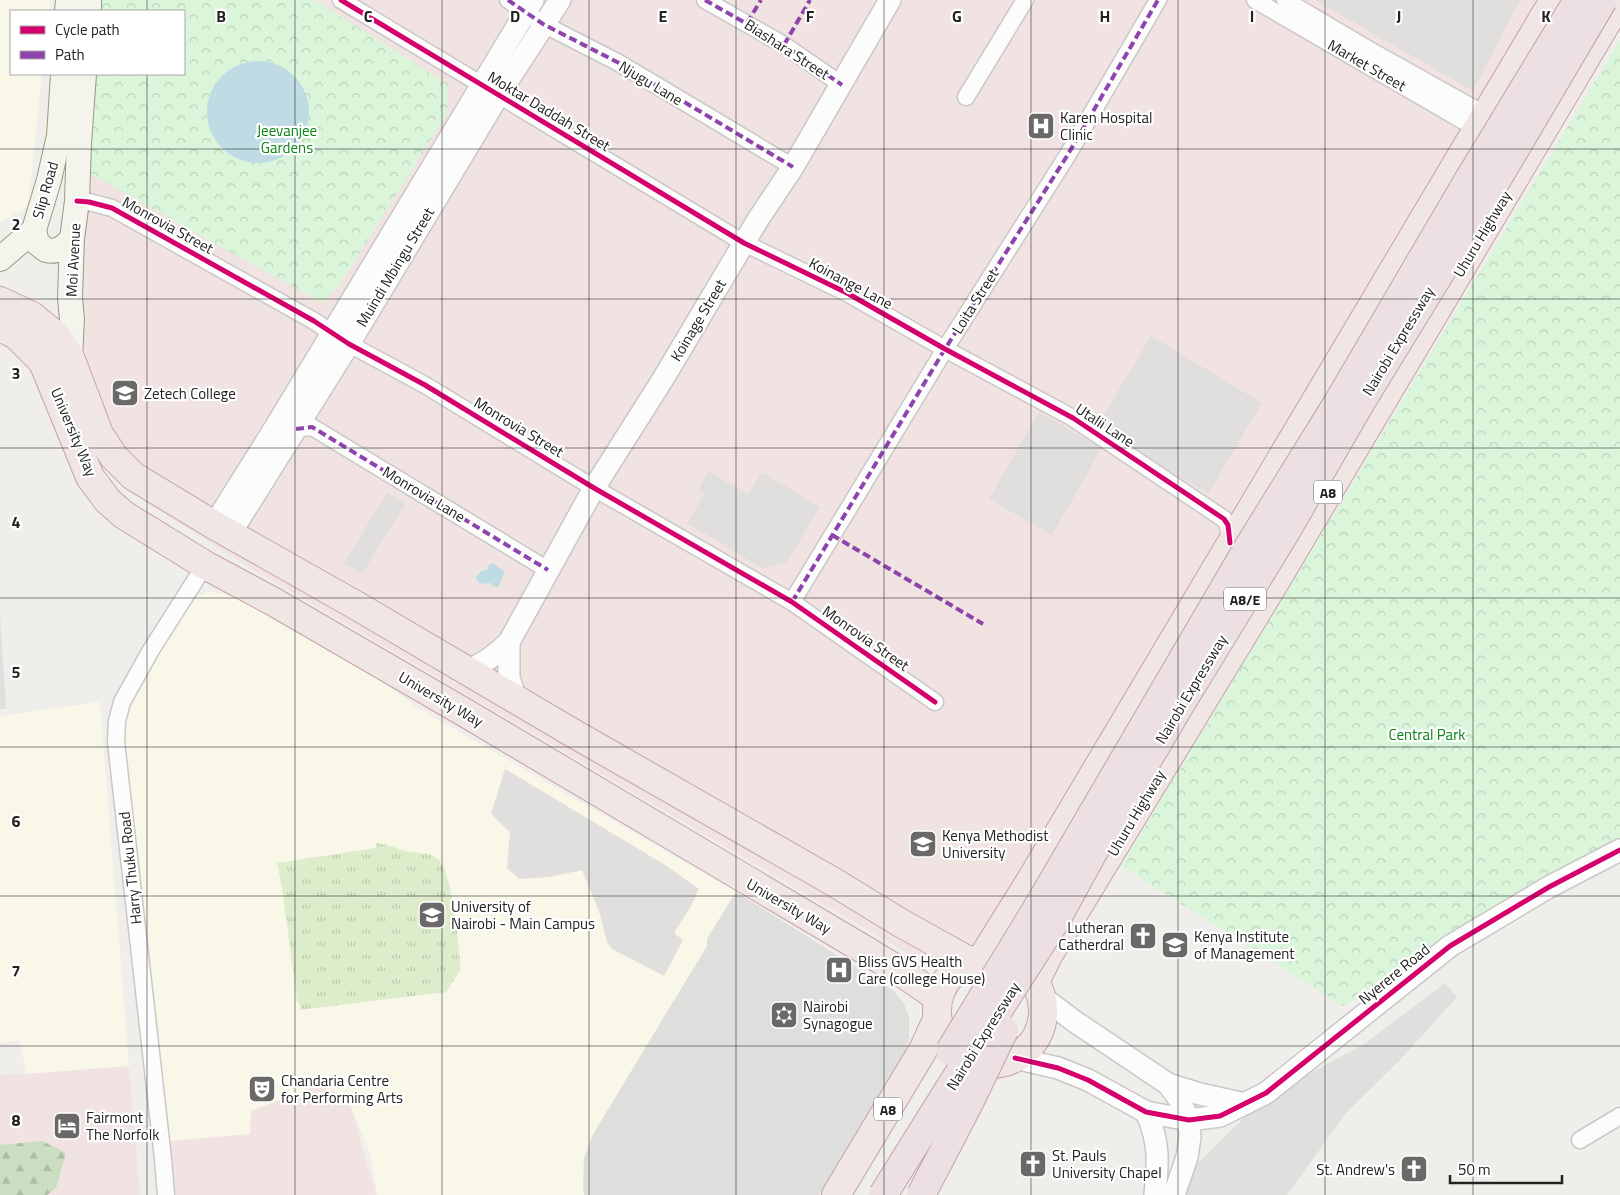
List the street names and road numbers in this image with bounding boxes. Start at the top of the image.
street label: Biashara Street [740,13,835,86]
street label: Market Street [1324,33,1411,97]
street label: Njugu Lane [615,55,687,111]
street label: Moktar Daddah Street [483,65,615,157]
street label: Slip Road [26,159,64,221]
street label: Uhuru Highway [1447,186,1517,282]
street label: Monrovia Street [118,190,219,260]
street label: Muindi Mbingu Street [350,202,440,331]
street label: Moi Avenue [60,222,86,298]
street label: Koinange Lane [805,251,897,315]
street label: Loita Street [946,263,1004,338]
street label: Koinage Street [664,274,732,365]
street label: Nairobi Expressway [1356,282,1440,400]
street label: University Way [45,384,103,480]
street label: Monrovia Street [470,391,569,463]
street label: Utalii Lane [1071,397,1139,453]
street label: Monrovia Lane [378,460,470,528]
road number: A8 [1314,481,1342,504]
road number: A8/E [1224,588,1266,610]
street label: Monrovia Street [818,600,915,677]
street label: Nairobi Expressway [1149,630,1233,748]
street label: University Way [394,665,488,733]
street label: Uhuru Highway [1101,765,1171,861]
street label: Harry Thuku Road [113,810,147,926]
street label: University Way [742,872,836,940]
street label: Nyerere Road [1353,938,1435,1010]
street label: Nairobi Expressway [940,977,1026,1095]
road number: A8 [874,1098,902,1120]

